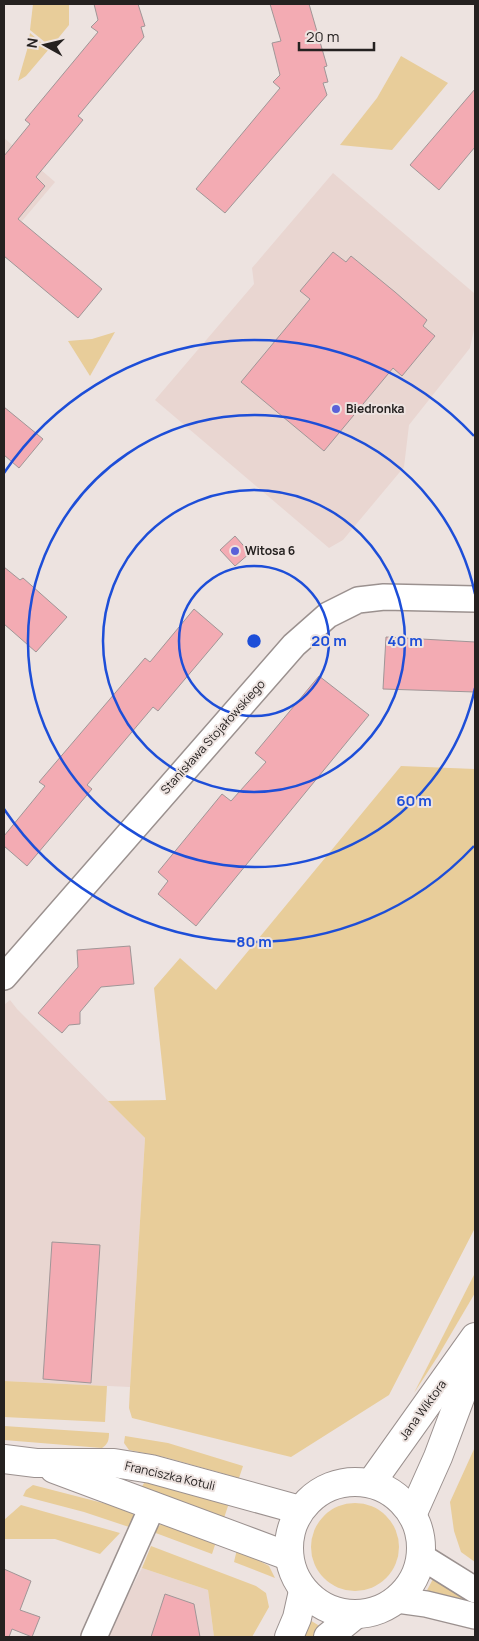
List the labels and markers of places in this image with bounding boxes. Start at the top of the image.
place label: Biedronka [346,400,405,417]
marker: Biedronka [330,403,342,415]
place label: Witosa 6 [245,542,295,559]
marker: Witosa 6 [229,545,241,557]
centre of rings [245,632,263,650]

